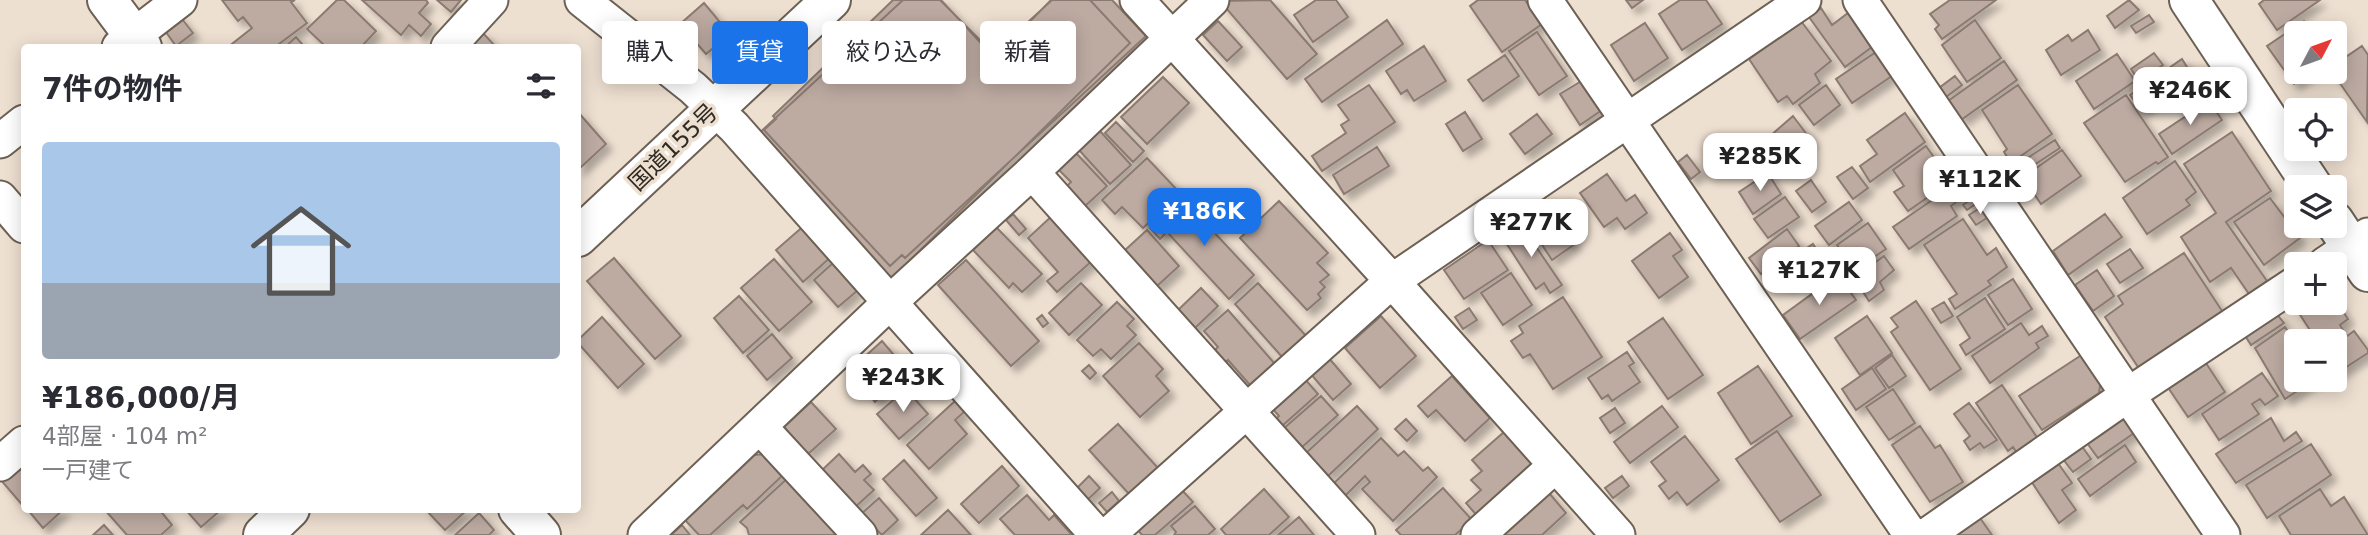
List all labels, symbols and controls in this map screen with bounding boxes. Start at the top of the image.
chip: 購入 [602,21,698,84]
chip: 賃貸 [712,21,808,84]
chip: 絞り込み [822,21,966,84]
chip: 新着 [980,21,1076,84]
north arrow [2284,21,2347,84]
map controls [2284,21,2347,392]
icon: filters [522,67,560,105]
pin: ¥246K [2141,68,2239,127]
text: 7件の物件 [42,71,183,106]
text: ¥246K [2149,77,2231,103]
street label: 国道155号 [623,98,723,196]
button: locate [2284,98,2347,161]
pin: ¥285K [1711,134,1809,193]
text: ¥285K [1719,143,1801,169]
pin: ¥112K [1931,156,2029,216]
text: ¥112K [1939,166,2021,192]
button: layers [2284,175,2347,238]
icon: home [238,188,364,314]
pin: ¥186K [1155,188,1253,248]
text: ¥186K [1163,198,1245,224]
pin: ¥277K [1482,200,1580,259]
text: ¥277K [1490,209,1572,235]
pin: ¥127K [1770,247,1868,307]
button: + [2284,252,2347,315]
text: ¥127K [1778,257,1860,283]
button: − [2284,329,2347,392]
pin: ¥243K [854,354,952,414]
text: ¥243K [862,364,944,390]
text: ¥186,000/月 [42,380,240,415]
text: 4部屋 · 104 m² [42,423,207,449]
text: 一戸建て [42,457,134,483]

